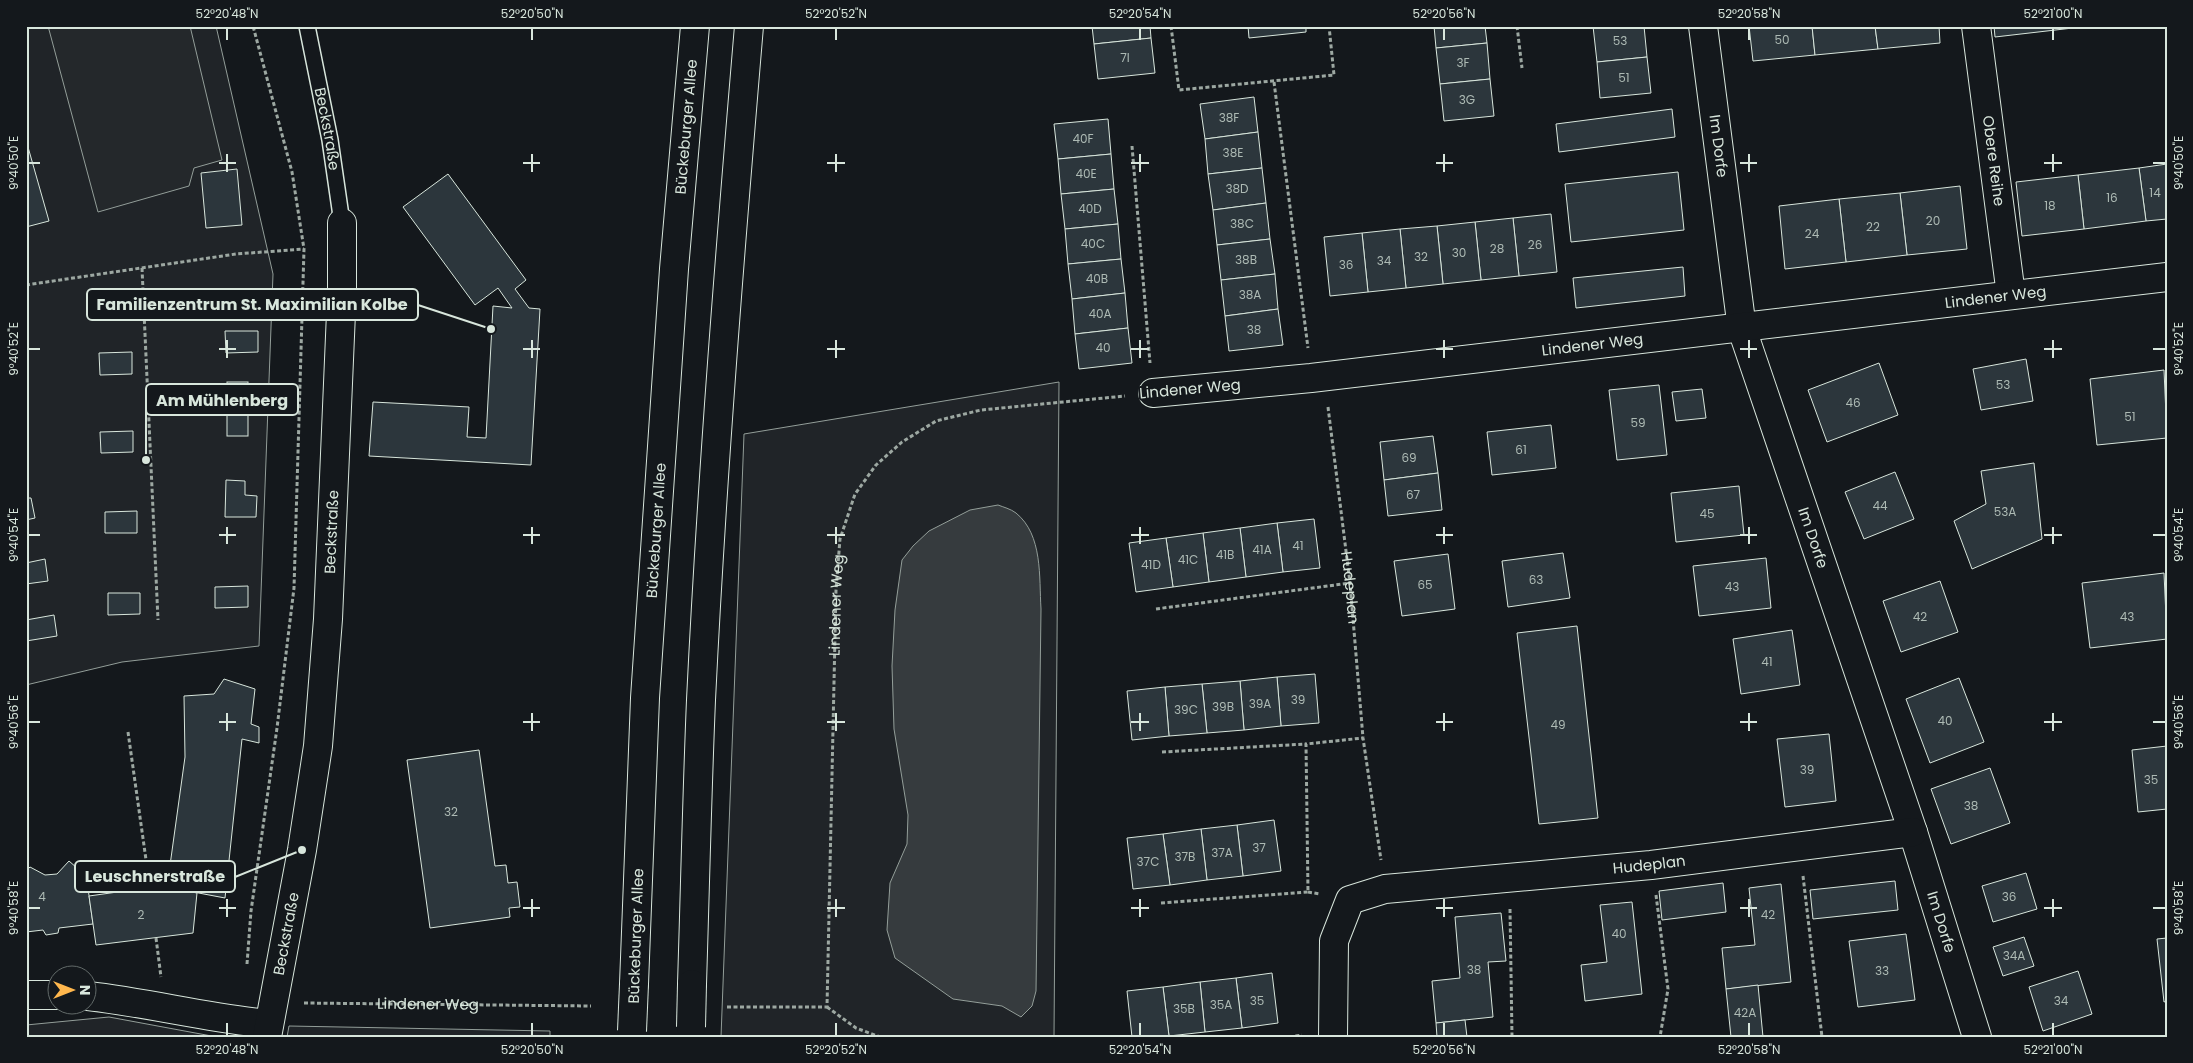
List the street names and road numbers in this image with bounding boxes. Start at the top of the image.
street label: Bückeburger Allee [670,58,702,195]
street label: Beckstraße [310,86,345,172]
street label: Im Dorfe [1704,113,1733,179]
street label: Obere Reihe [1978,114,2010,207]
street label: Lindener Weg [1944,280,2047,313]
street label: Lindener Weg [1540,328,1644,361]
street label: Lindener Weg [1138,374,1242,403]
street label: Bückeburger Allee [641,462,671,599]
street label: Beckstraße [319,490,343,574]
street label: Im Dorfe [1793,504,1834,571]
street label: Hudeplan [1336,550,1364,625]
street label: Lindener Weg [824,553,849,656]
street label: Hudeplan [1612,850,1687,878]
street label: Bückeburger Allee [623,868,648,1004]
street label: Im Dorfe [1922,888,1961,955]
street label: Beckstraße [268,891,304,977]
street label: Lindener Weg [377,993,479,1015]

